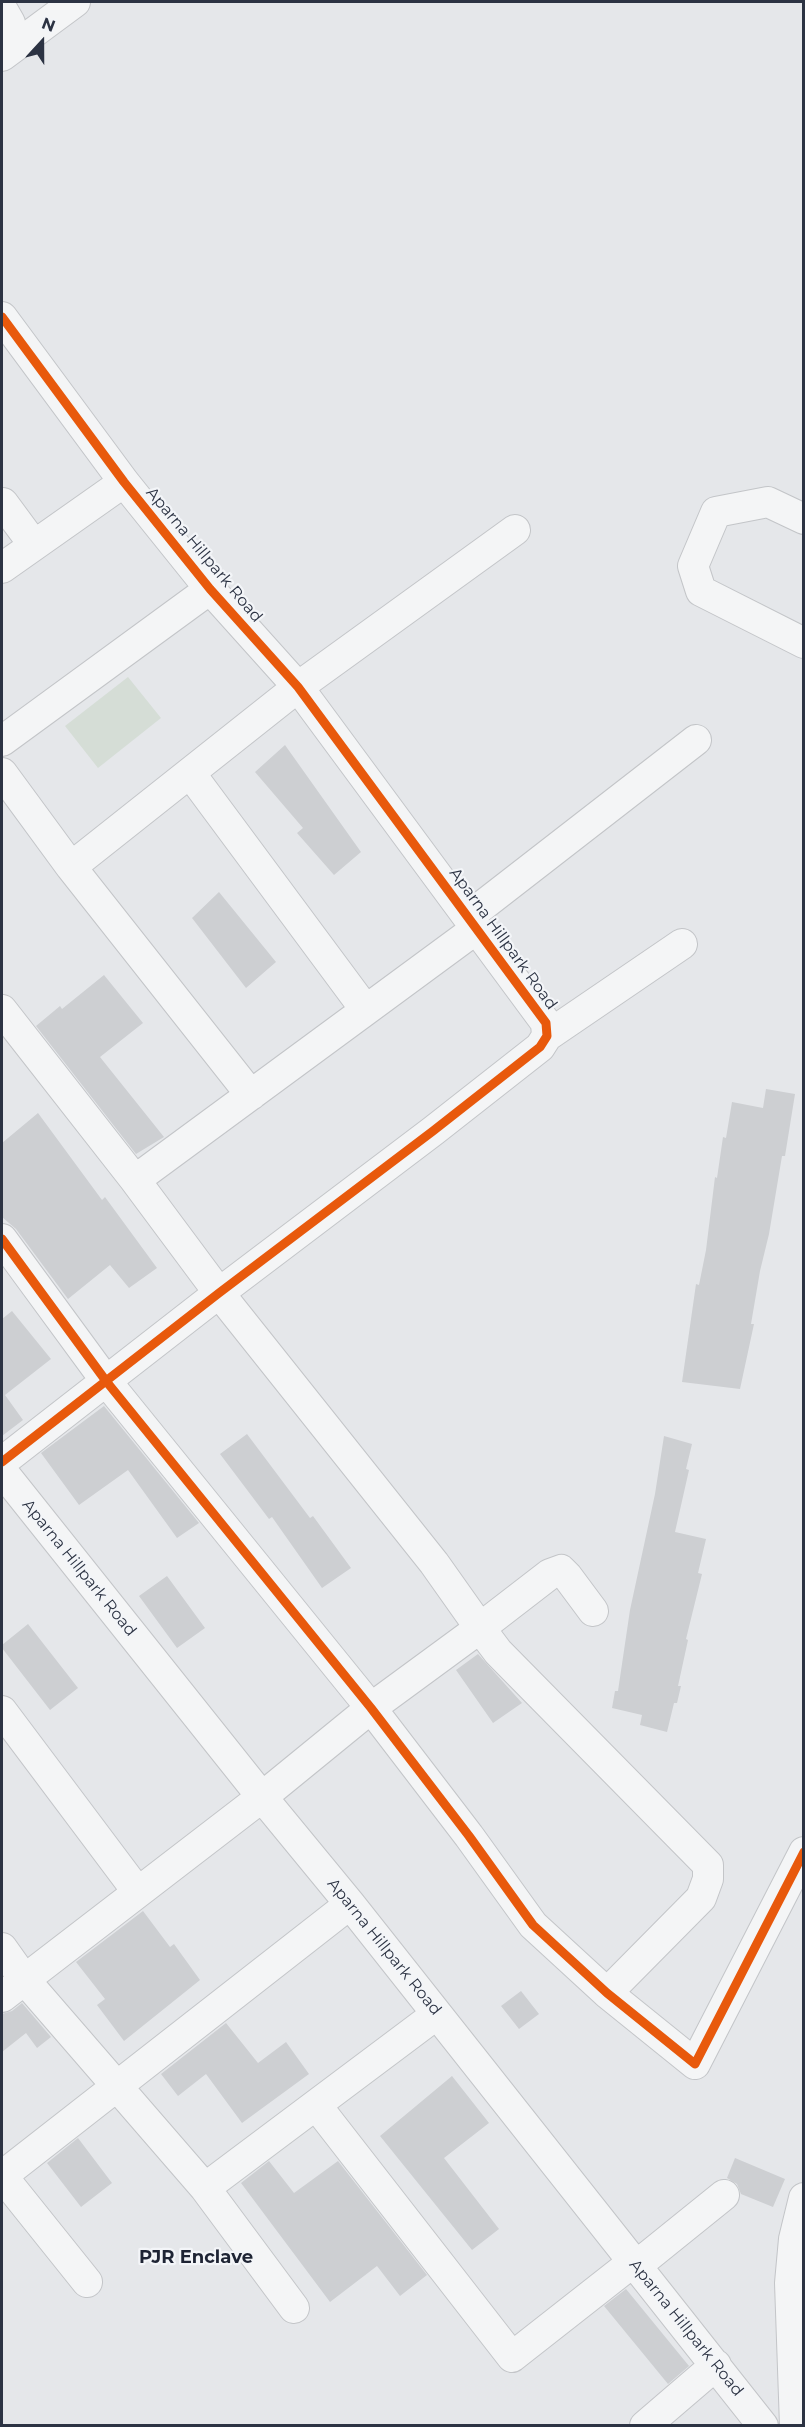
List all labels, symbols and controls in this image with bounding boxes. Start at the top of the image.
north arrow [12,12,72,72]
text: N [39,14,58,36]
street label: Aparna Hillpark Road [142,484,266,626]
street label: Aparna Hillpark Road [445,864,561,1014]
street label: Aparna Hillpark Road [18,1496,140,1640]
street label: Aparna Hillpark Road [323,1875,445,2019]
district label: PJR Enclave [139,2247,253,2269]
street label: Aparna Hillpark Road [625,2256,747,2400]

